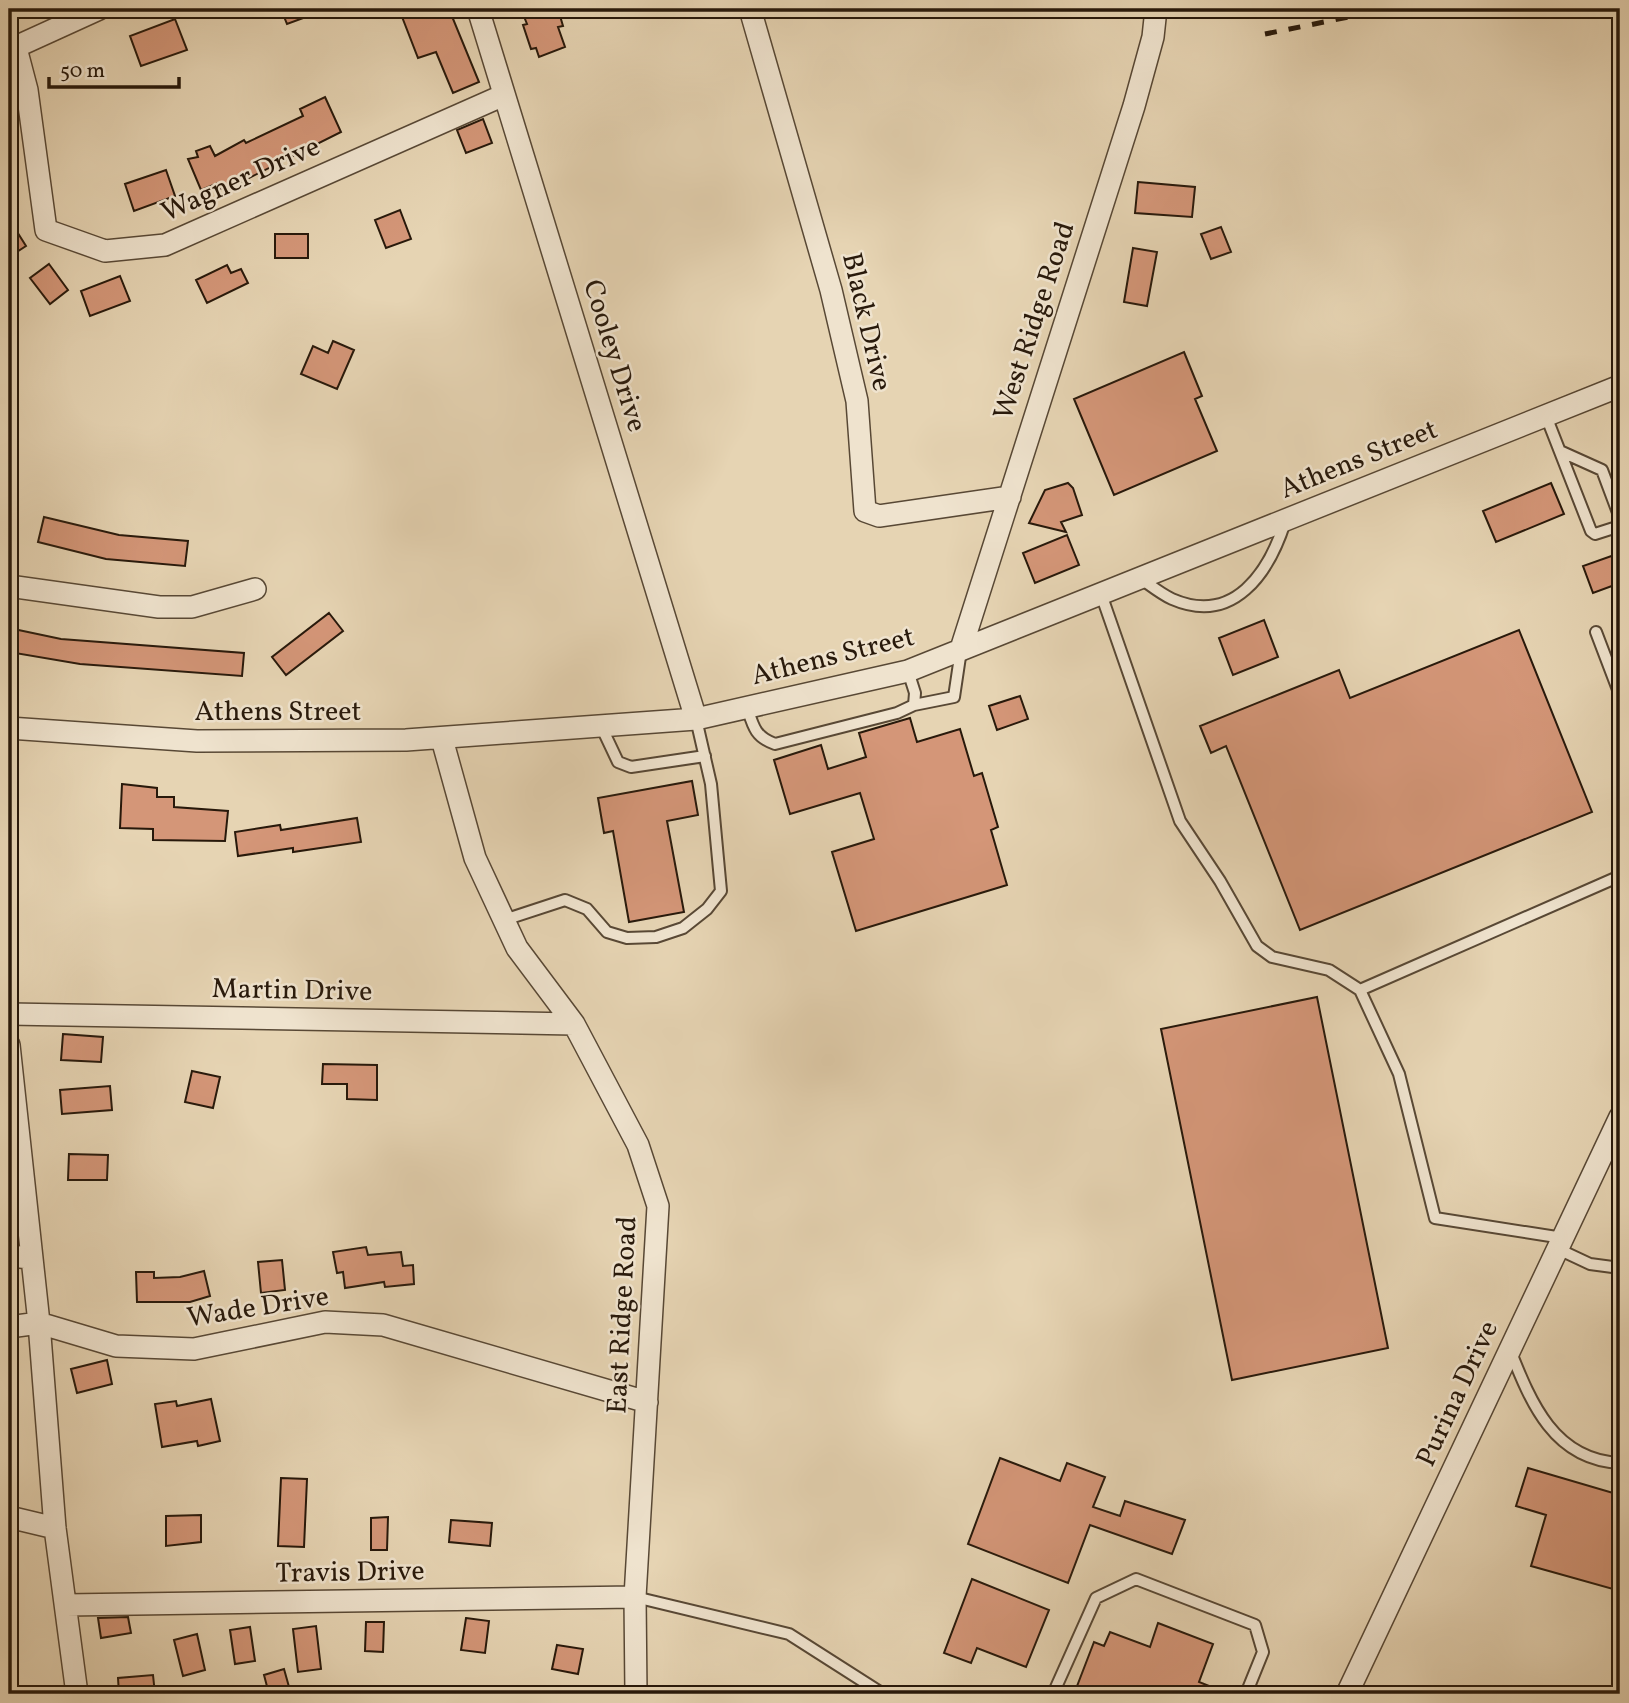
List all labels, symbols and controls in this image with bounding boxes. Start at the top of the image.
scale bar [49,46,178,90]
text: 50 m [60,57,105,86]
street label: Wagner Drive [155,128,327,232]
street label: West Ridge Road [985,217,1085,425]
street label: Black Drive [831,249,901,395]
street label: Cooley Drive [572,275,656,437]
street label: Athens Street [1274,411,1444,509]
street label: Athens Street [747,618,919,696]
street label: Athens Street [195,693,361,732]
street label: Martin Drive [211,970,373,1012]
street label: East Ridge Road [598,1215,648,1415]
street label: Wade Drive [184,1278,332,1338]
street label: Purina Drive [1407,1315,1509,1473]
street label: Travis Drive [275,1552,425,1594]

